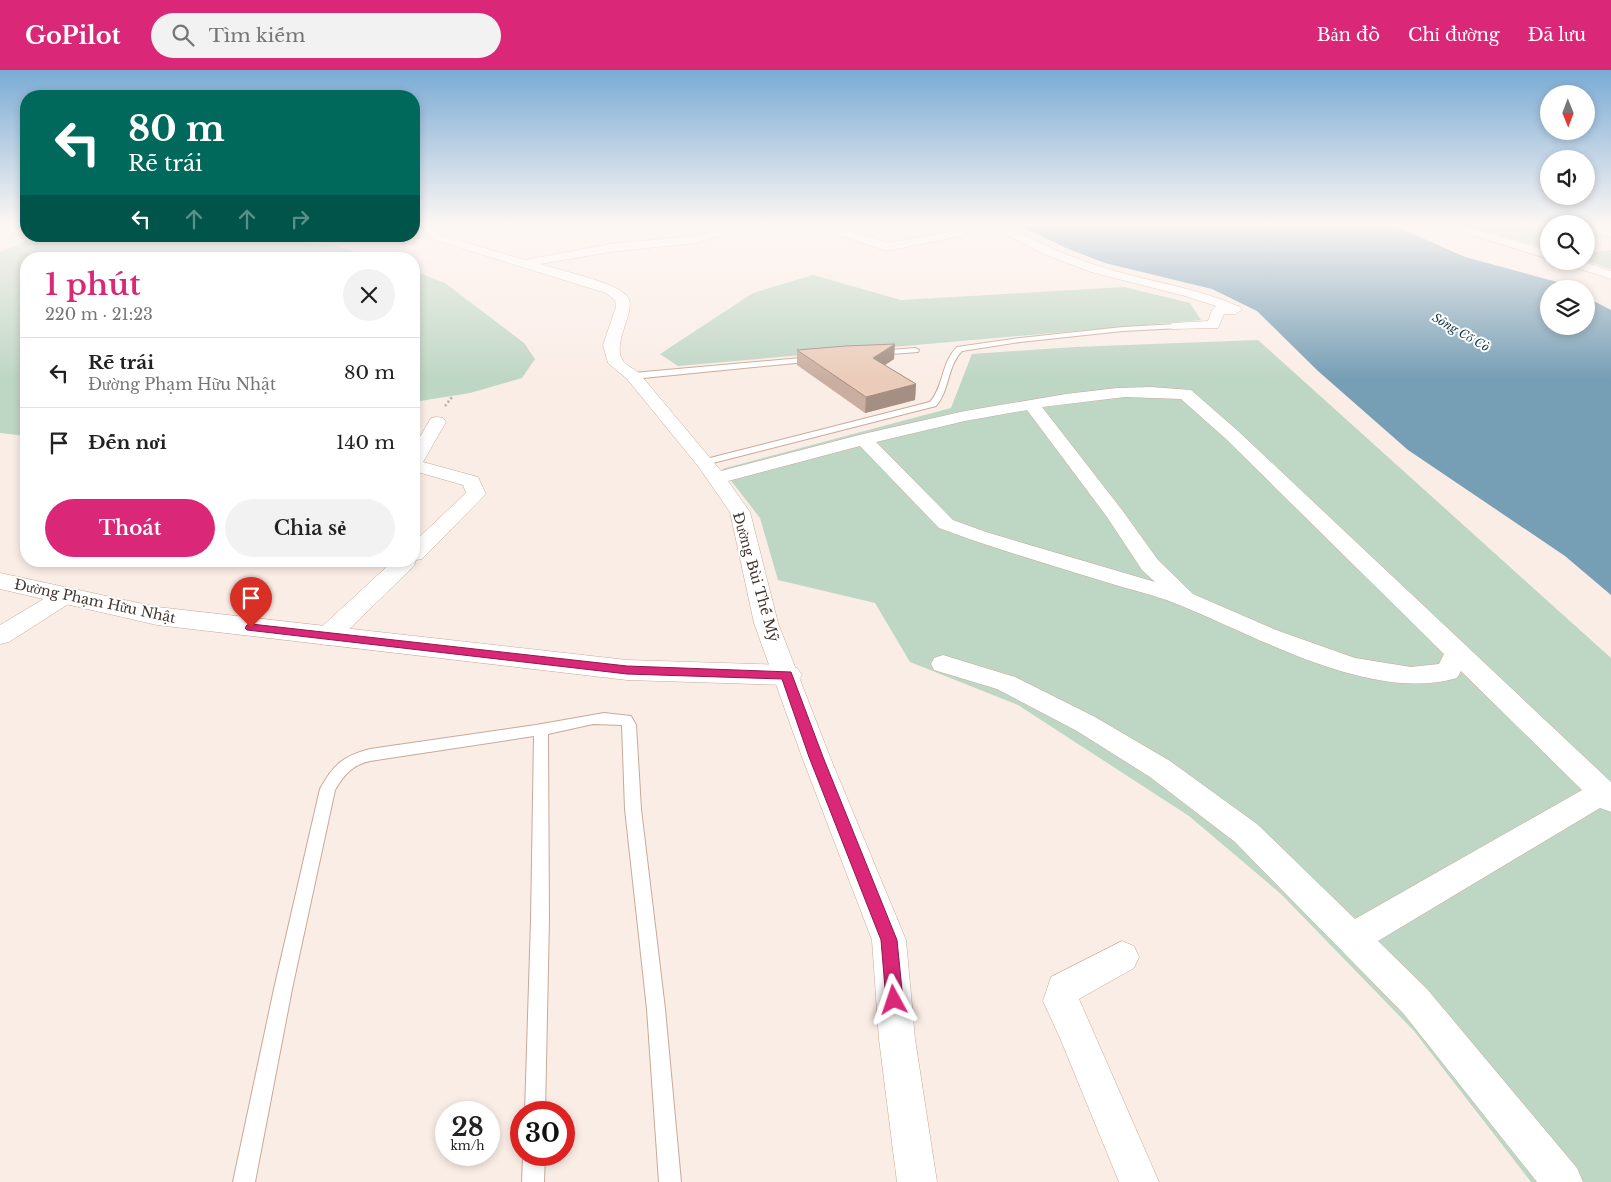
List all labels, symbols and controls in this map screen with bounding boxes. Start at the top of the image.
search box [151,13,501,58]
text: GoPilot [25,21,121,50]
icon: search [169,21,197,49]
text: Tìm kiếm [209,24,305,47]
text: Bản đồ [1317,24,1380,46]
text: Chỉ đường [1408,24,1500,46]
text: Đã lưu [1528,24,1586,46]
north arrow [1540,85,1595,140]
map controls [1540,85,1595,335]
text: 80 m [128,107,225,150]
icon: left [45,110,110,175]
text: Rẽ trái [128,150,203,177]
button: sound [1540,150,1595,205]
icon: left [127,205,155,233]
icon: ahead [180,205,208,233]
icon: ahead [233,205,261,233]
icon: right [286,205,314,233]
button: search [1540,215,1595,270]
text: 1 phút [45,266,141,303]
button: close [343,269,395,321]
button: layers [1540,280,1595,335]
text: 220 m · 21:23 [45,304,153,324]
water label: Sông Cổ Cò [1430,310,1492,354]
text: Rẽ trái [88,351,154,374]
icon: left [45,359,73,387]
text: 80 m [344,361,395,384]
text: Đường Phạm Hữu Nhật [88,374,276,394]
icon: arrive [45,429,73,457]
text: Đến nơi [88,431,167,454]
text: 140 m [336,431,395,454]
button: Thoát [45,499,215,557]
button: Chia sẻ [225,499,395,557]
street label: Đường Bùi Thế Mỹ [729,510,783,644]
street label: Đường Phạm Hữu Nhật [13,575,178,627]
pin [230,577,272,628]
icon: arrive [237,584,265,612]
position arrow [867,973,919,1025]
speed limit sign: 30 [510,1101,575,1166]
text: 28 [451,1112,484,1143]
text: km/h [450,1138,485,1153]

